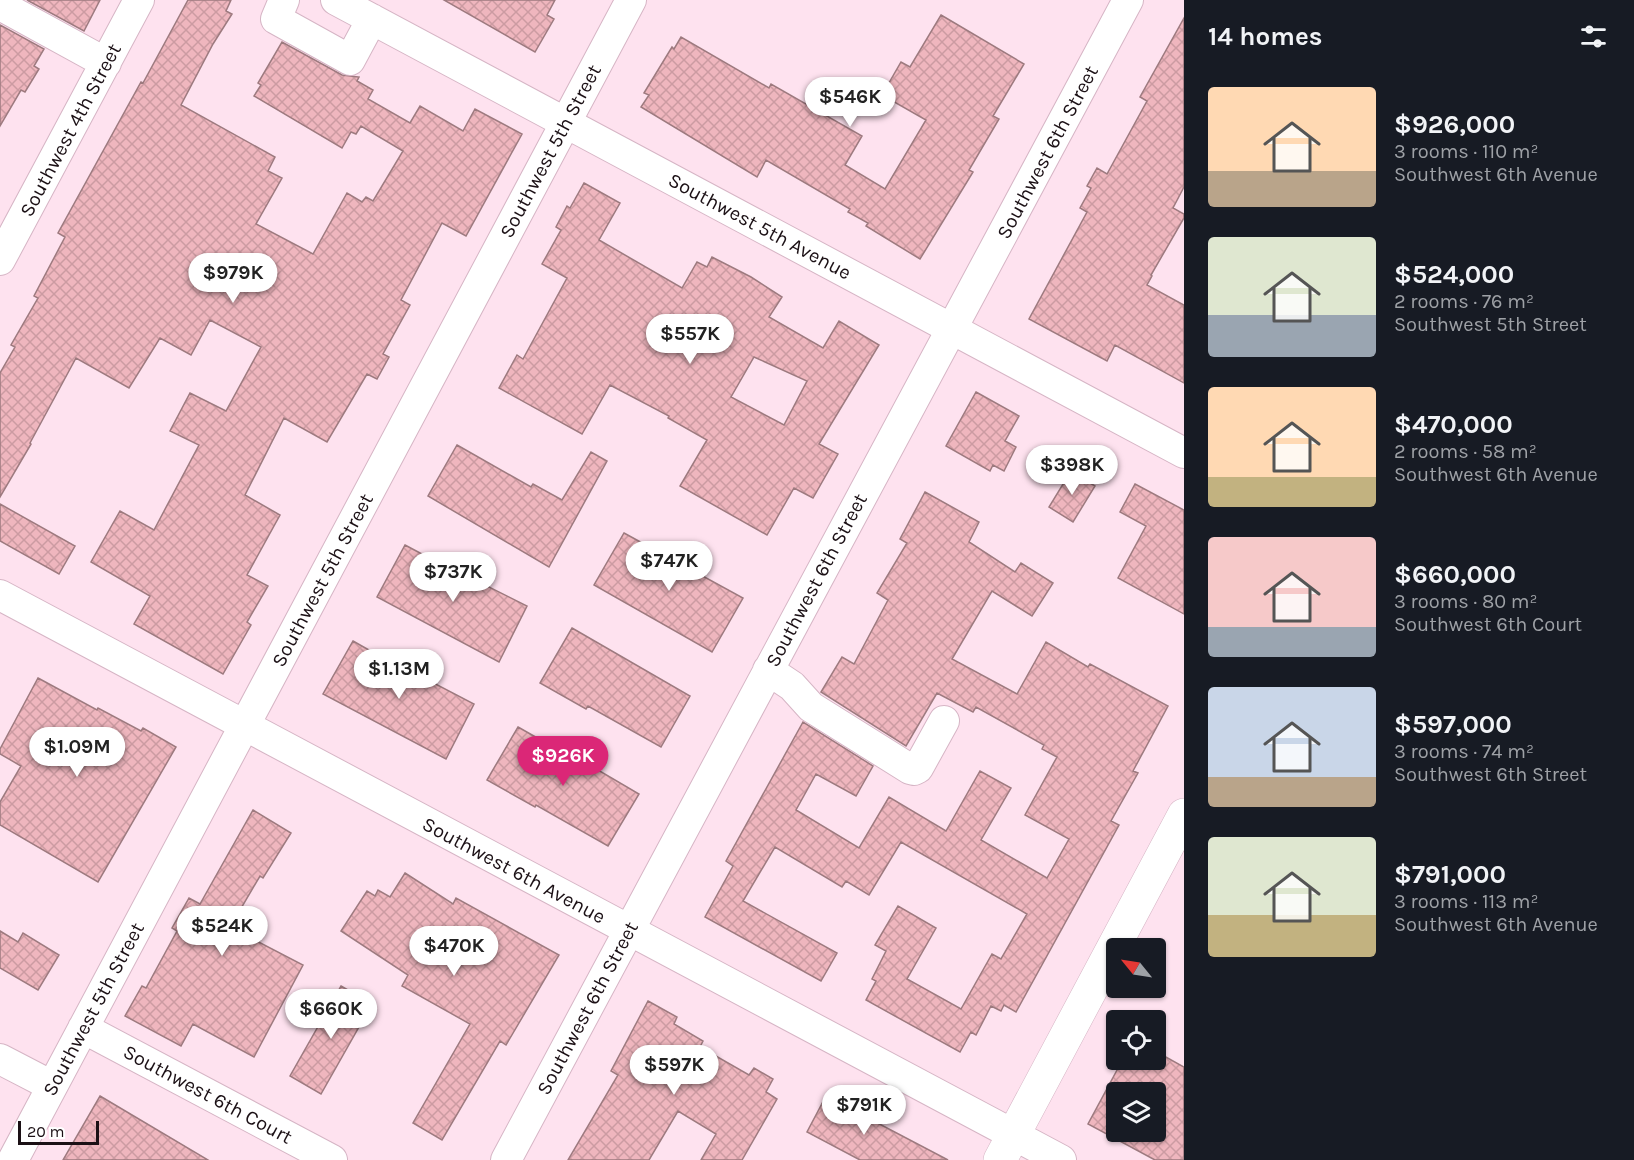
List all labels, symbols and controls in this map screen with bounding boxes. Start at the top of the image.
icon: filters [1577,20,1610,53]
text: 14 homes [1208,21,1322,52]
street label: Southwest 4th Street [15,39,126,221]
street label: Southwest 5th Street [495,60,606,242]
street label: Southwest 6th Street [992,61,1103,243]
pin: $546K [808,77,892,128]
text: $546K [819,85,881,108]
text: $926,000 [1394,109,1515,140]
icon: home [1256,111,1328,183]
text: 3 rooms · 110 m² [1394,140,1539,163]
text: Southwest 6th Avenue [1394,163,1598,186]
street label: Southwest 5th Avenue [664,168,855,284]
pin: $979K [191,253,275,304]
text: $524,000 [1394,259,1514,290]
text: $979K [202,261,264,284]
icon: home [1256,261,1328,333]
text: 2 rooms · 76 m² [1394,290,1534,313]
text: Southwest 5th Street [1394,313,1587,336]
pin: $557K [648,314,732,365]
text: $557K [660,322,720,345]
text: $470,000 [1394,409,1513,440]
icon: home [1256,411,1328,483]
text: 2 rooms · 58 m² [1394,440,1537,463]
pin: $398K [1030,445,1114,496]
text: $398K [1040,453,1104,476]
text: Southwest 6th Avenue [1394,463,1598,486]
street label: Southwest 5th Street [267,489,378,671]
street label: Southwest 6th Street [761,489,872,671]
pin: $747K [627,541,711,592]
text: $747K [640,549,698,572]
pin: $737K [411,552,495,603]
text: $660,000 [1394,559,1516,590]
text: $737K [423,560,483,583]
icon: home [1256,561,1328,633]
text: 3 rooms · 80 m² [1394,590,1538,613]
text: Southwest 6th Court [1394,613,1582,636]
pin: $1.13M [350,649,448,700]
text: $1.13M [368,657,430,680]
text: $597,000 [1394,709,1512,740]
icon: home [1256,711,1328,783]
pin: $1.09M [28,727,126,778]
text: $1.09M [43,735,111,758]
pin: $926K [521,736,605,787]
text: 3 rooms · 74 m² [1394,740,1534,763]
text: $926K [531,744,595,767]
text: Southwest 6th Street [1394,763,1587,786]
street label: Southwest 6th Avenue [418,812,609,928]
text: $791,000 [1394,859,1506,890]
icon: home [1256,861,1328,933]
text: 3 rooms · 113 m² [1394,890,1538,913]
pin: $524K [180,906,264,957]
text: Southwest 6th Avenue [1394,913,1598,936]
text: $524K [191,914,253,937]
street label: Southwest 6th Street [532,917,643,1099]
street label: Southwest 5th Street [38,918,149,1100]
pin: $470K [412,926,496,977]
text: $470K [423,934,485,957]
north arrow [1106,938,1166,998]
map controls [1106,938,1166,1142]
pin: $660K [289,989,373,1040]
text: $660K [299,997,363,1020]
button: locate [1106,1010,1166,1070]
street label: Southwest 6th Court [119,1040,297,1149]
pin: $597K [632,1045,716,1096]
text: $597K [644,1053,704,1076]
button: layers [1106,1082,1166,1142]
pin: $791K [822,1085,906,1136]
text: $791K [836,1093,892,1116]
scale bar [18,1118,99,1146]
text: 20 m [27,1122,65,1141]

